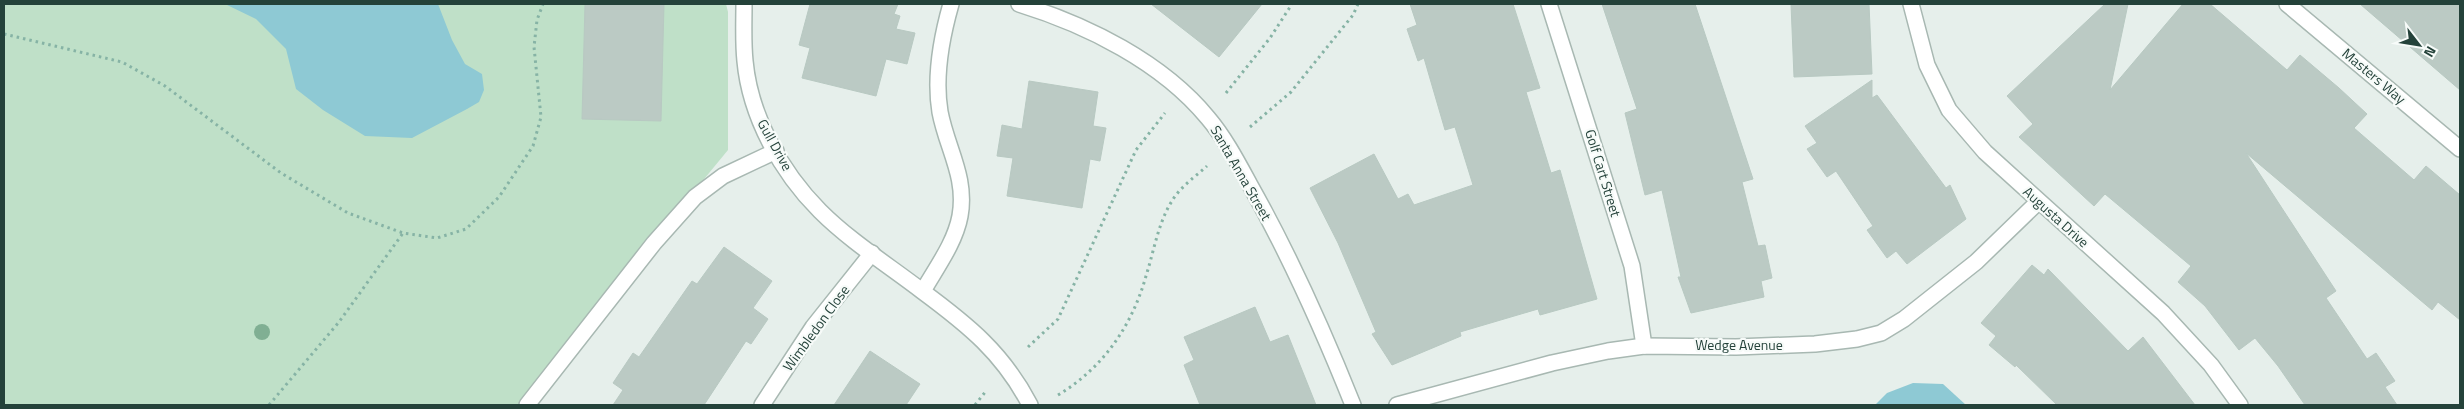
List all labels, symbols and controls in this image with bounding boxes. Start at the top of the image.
north arrow [2394,20,2444,70]
text: N [2419,42,2442,62]
street label: Masters Way [2338,43,2411,109]
street label: Gull Drive [753,115,798,174]
street label: Santa Anna Street [1206,121,1277,224]
street label: Golf Cart Street [1580,126,1627,219]
street label: Augusta Drive [2019,181,2094,252]
street label: Wimbledon Close [777,280,854,375]
street label: Wedge Avenue [1695,334,1783,355]

